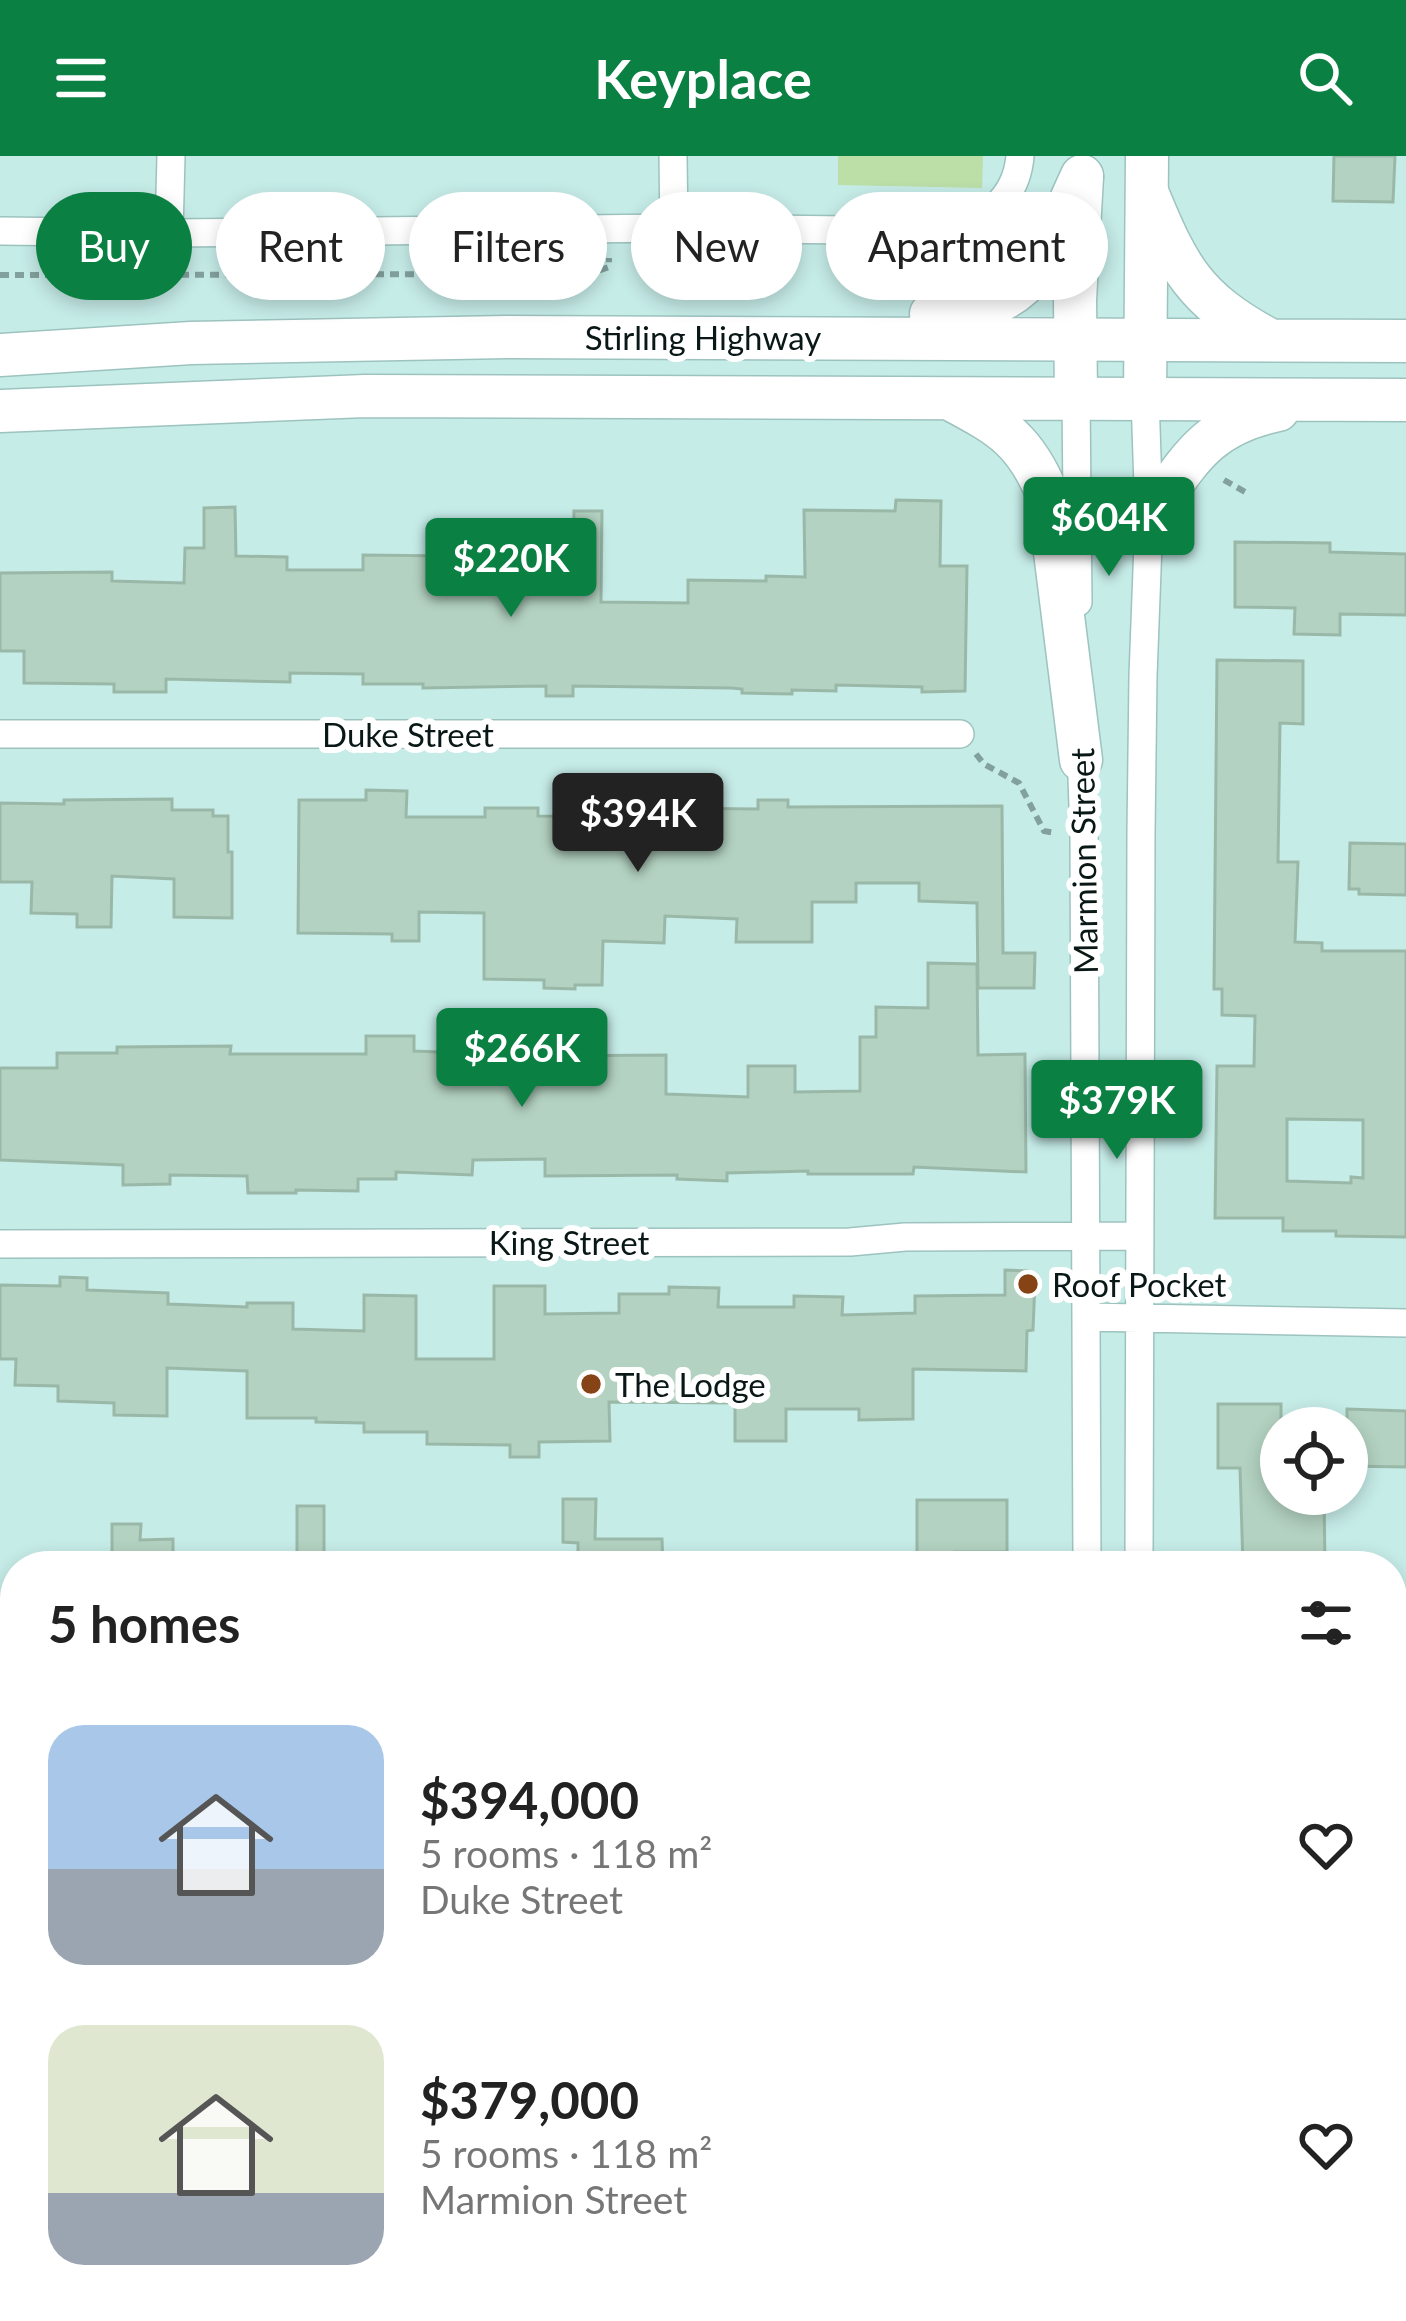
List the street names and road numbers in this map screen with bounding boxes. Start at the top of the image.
street label: Stirling Highway [585,317,821,357]
street label: Duke Street [322,714,494,754]
street label: Marmion Street [1061,747,1105,974]
street label: King Street [489,1222,650,1262]

